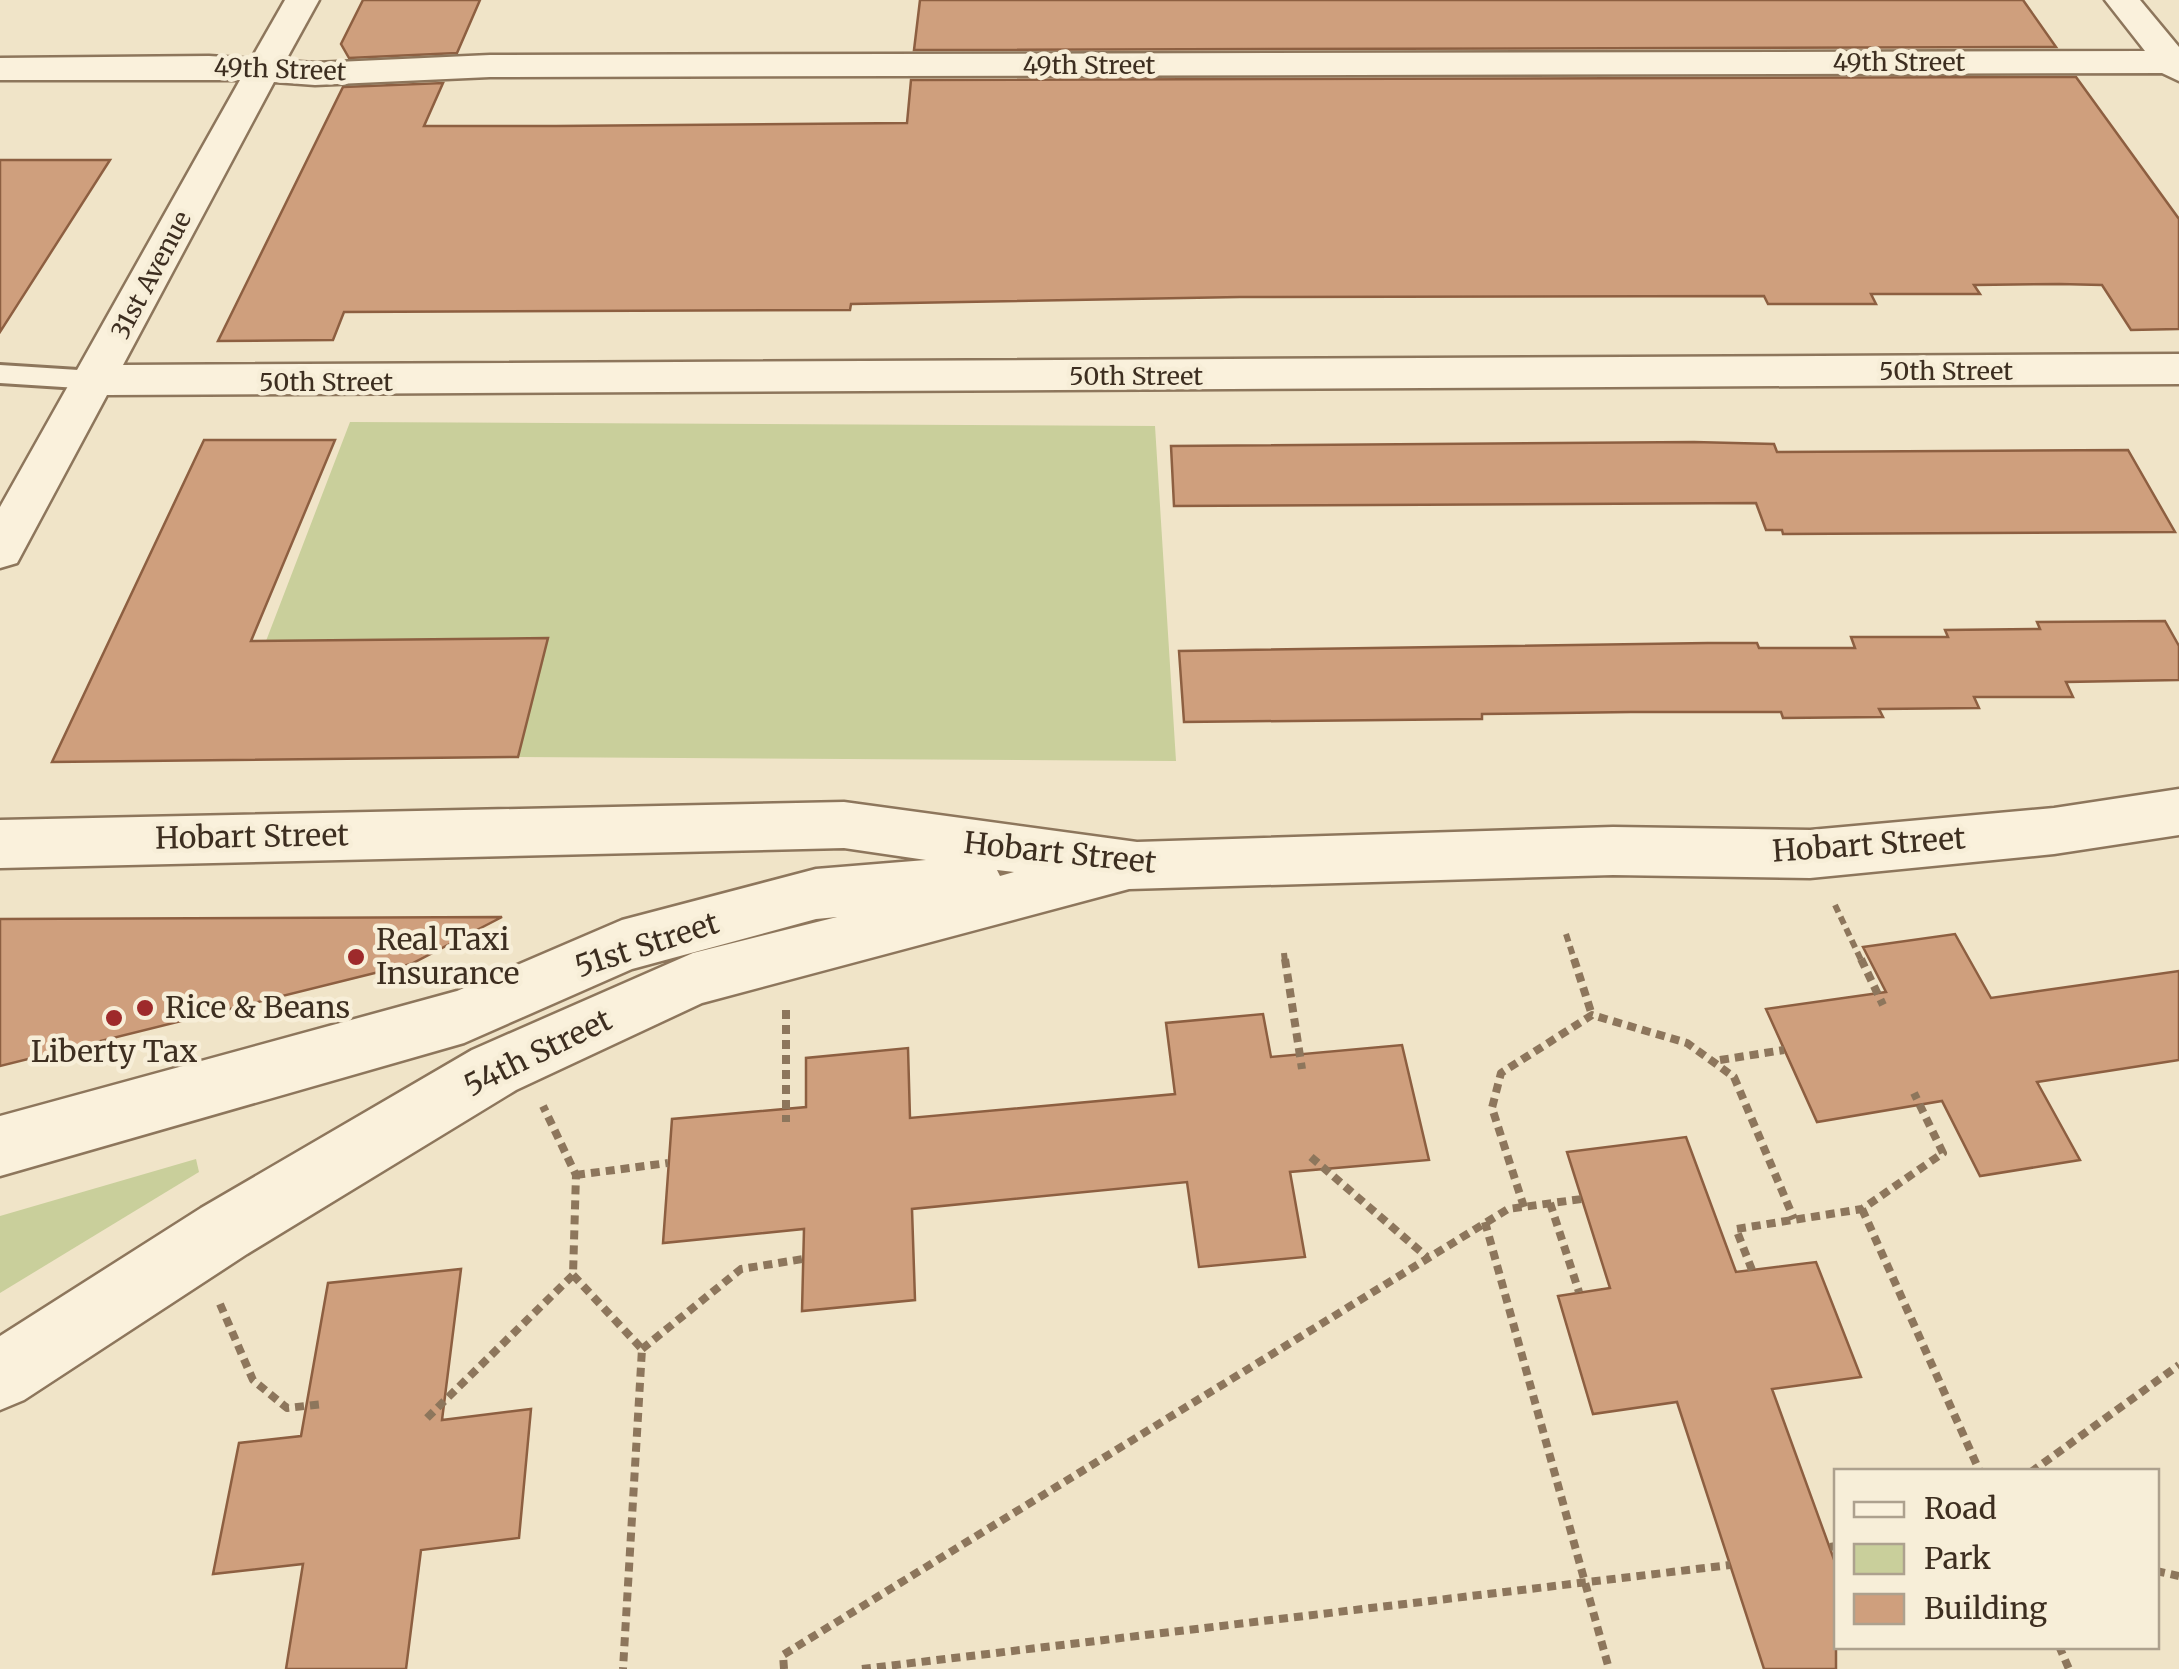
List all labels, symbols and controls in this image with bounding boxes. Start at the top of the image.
street label: 49th Street [1833,46,1966,78]
street label: 49th Street [1023,49,1156,81]
street label: 49th Street [213,51,347,87]
street label: 31st Avenue [104,206,198,344]
street label: 50th Street [1879,355,2013,387]
street label: 50th Street [1069,360,1203,392]
street label: 50th Street [259,366,393,398]
street label: Hobart Street [155,815,349,857]
street label: Hobart Street [1771,818,1967,870]
street label: Hobart Street [962,823,1159,881]
street label: 51st Street [570,903,724,985]
place label: Real Taxi Insurance [376,920,520,992]
marker: Real Taxi Insurance [345,946,367,968]
place label: Rice & Beans [165,988,350,1026]
marker: Rice & Beans [134,997,156,1019]
street label: 54th Street [458,1000,618,1104]
marker: Liberty Tax [103,1007,125,1029]
place label: Liberty Tax [31,1032,197,1070]
legend [1834,1469,2159,1649]
text: Road [1924,1489,1997,1527]
text: Park [1924,1539,1991,1577]
text: Building [1924,1589,2047,1627]

